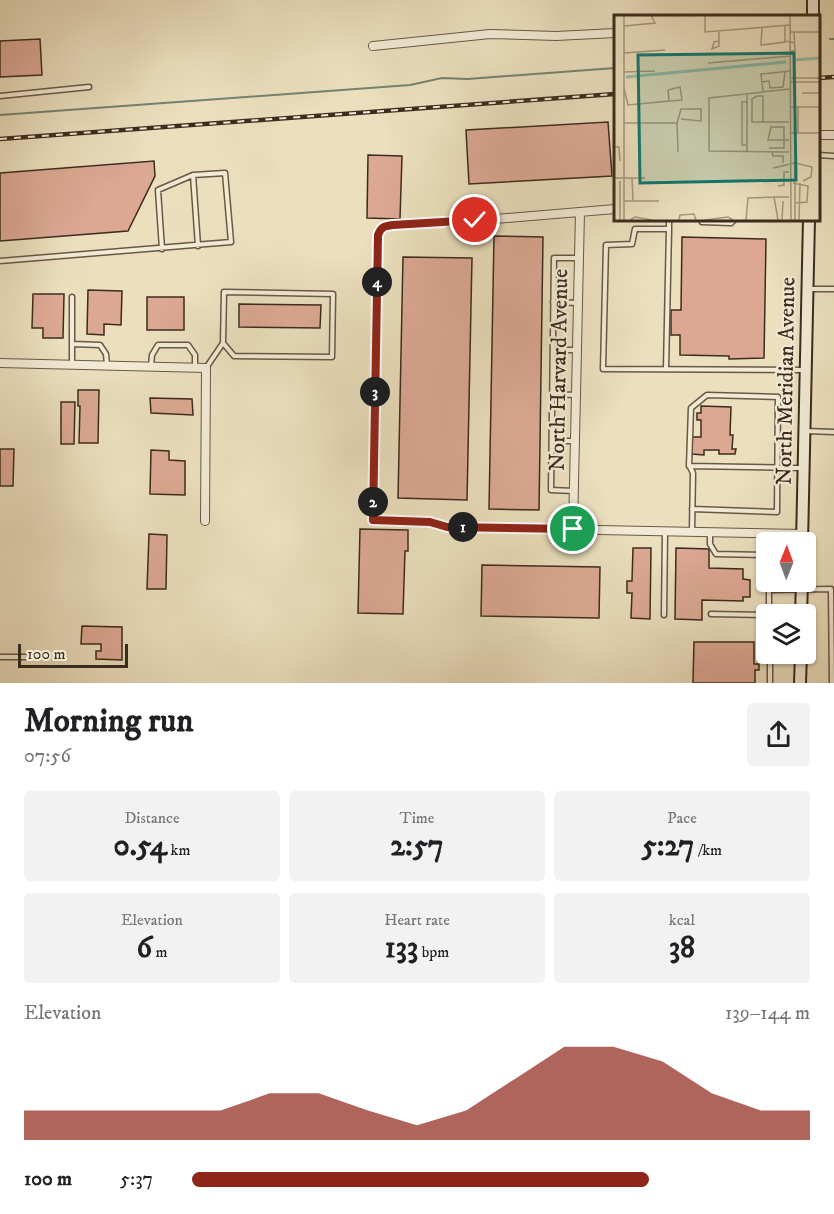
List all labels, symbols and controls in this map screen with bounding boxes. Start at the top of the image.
inset map [614,15,819,220]
pin [449,194,500,245]
icon: check [458,203,491,236]
pin: 4 [362,267,392,297]
street label: North Harvard Avenue [544,269,574,471]
text: 4 [372,272,382,292]
street label: North Meridian Avenue [771,277,801,485]
pin: 3 [360,377,390,407]
text: 3 [372,382,378,402]
pin: 2 [358,487,388,517]
text: 2 [369,492,377,512]
pin [547,503,598,554]
pin: 1 [448,512,478,542]
icon: arrive [556,512,589,545]
text: 1 [460,517,466,537]
north arrow [756,532,816,592]
map controls [756,532,816,664]
button: layers [756,604,816,664]
scale bar [18,641,128,668]
text: 100 m [27,644,66,664]
text: Morning run [24,701,193,742]
button: share [747,703,810,766]
text: 07:56 [24,744,71,769]
text: Distance [124,808,180,828]
text: Time [400,808,434,828]
text: Pace [667,808,697,828]
text: 0.54 [114,828,167,865]
text: 2:57 [390,828,444,865]
text: 5:27 [642,828,694,865]
text: km [167,840,190,860]
text: /km [694,840,722,860]
text: Elevation [121,910,183,930]
text: Heart rate [384,910,450,930]
text: kcal [669,910,695,930]
text: 6 [136,930,152,967]
text: 133 [385,930,418,967]
text: 38 [669,930,695,967]
text: m [152,942,168,962]
text: bpm [418,942,449,962]
text: Elevation [24,1001,101,1026]
text: 139–144 m [725,1001,810,1026]
text: 100 m [24,1167,72,1192]
text: 5:37 [120,1167,153,1192]

